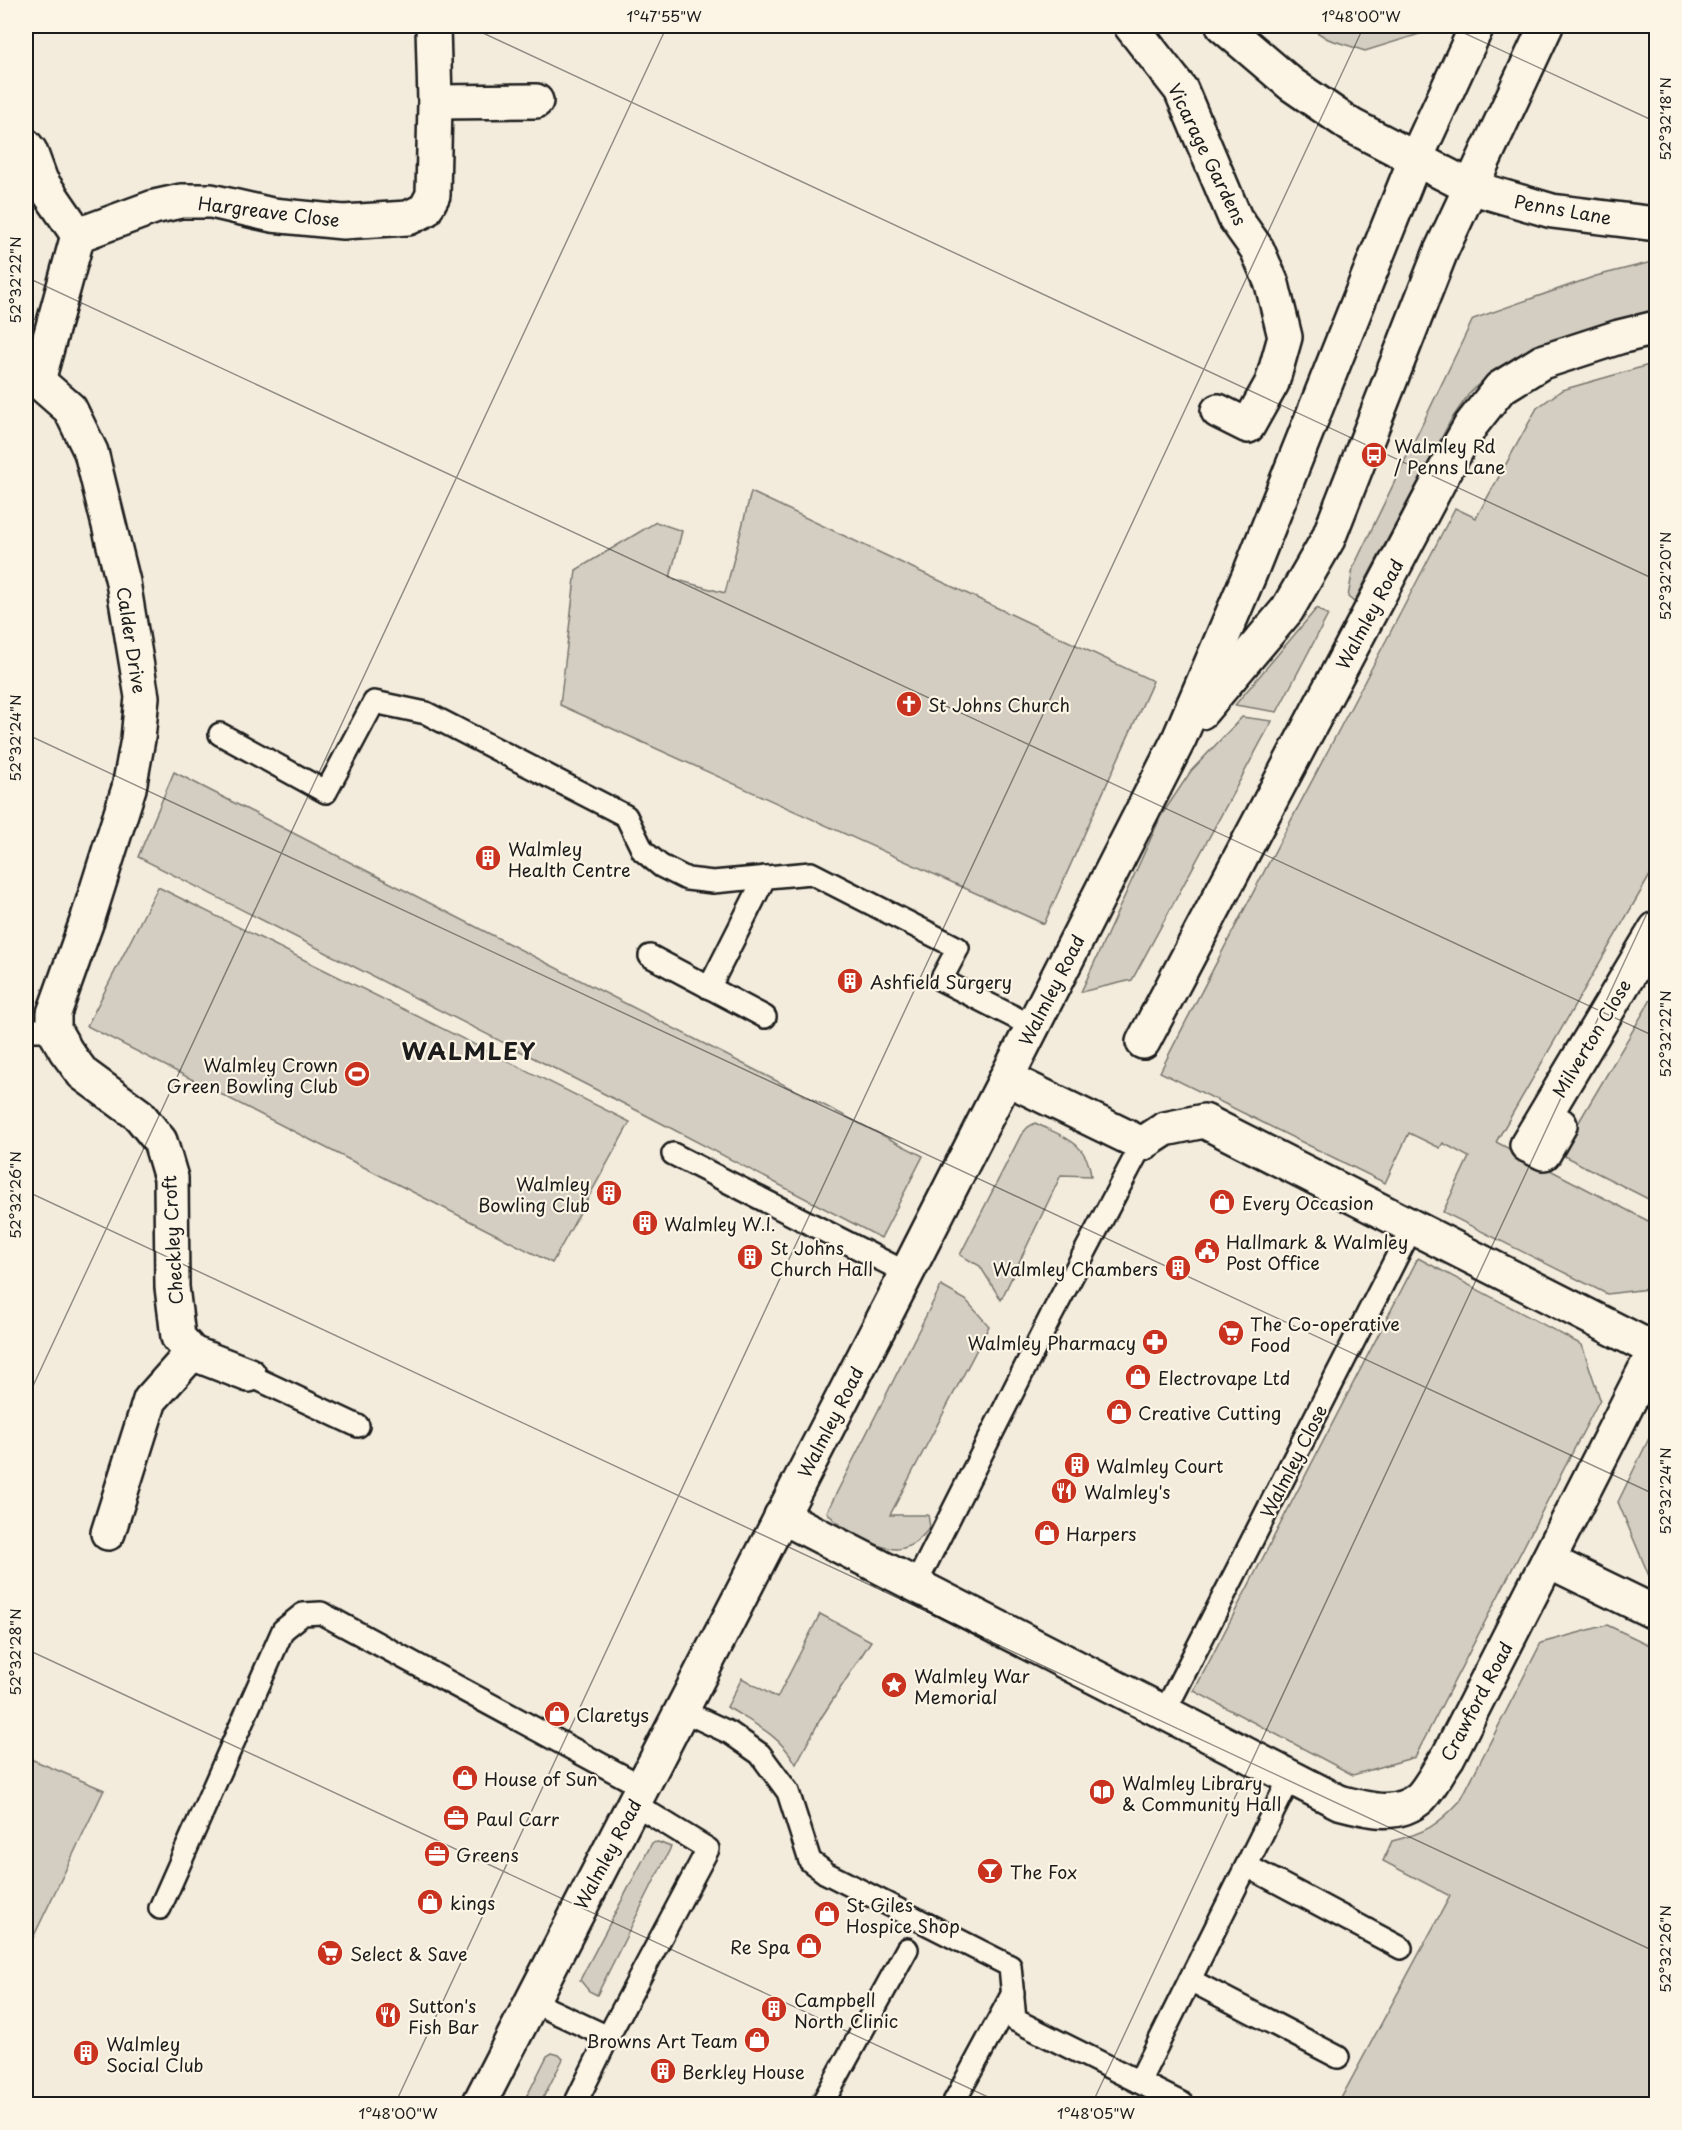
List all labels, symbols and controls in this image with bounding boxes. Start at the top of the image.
text: 1°47'55"W [626,4,702,27]
text: 1°48'00"W [1321,4,1401,27]
text: 52°32'18"N [1653,77,1676,161]
street label: Vicarage Gardens [1162,78,1254,230]
street label: Penns Lane [1512,187,1614,231]
street label: Hargreave Close [197,189,341,233]
text: 52°32'22"N [3,236,26,324]
place label: Walmley Rd / Penns Lane [1394,432,1505,480]
bus stop icon: Walmley Rd / Penns Lane [1359,440,1389,470]
text: 52°32'20"N [1653,532,1676,620]
street label: Walmley Road [1329,554,1409,674]
street label: Calder Drive [110,585,154,695]
church icon: St Johns Church [894,689,924,719]
place label: St Johns Church [928,691,1070,718]
text: 52°32'24"N [3,694,26,782]
place label: Walmley Health Centre [508,835,631,883]
building icon: Walmley Health Centre [473,843,503,873]
street label: Walmley Road [1011,930,1091,1050]
building icon: Ashfield Surgery [835,966,865,996]
place label: Ashfield Surgery [870,968,1012,995]
street label: Milverton Close [1545,974,1637,1102]
text: 52°32'22"N [1653,990,1676,1078]
district label: WALMLEY [402,1032,536,1068]
place label: Walmley Crown Green Bowling Club [167,1051,338,1099]
sports icon: Walmley Crown Green Bowling Club [342,1059,372,1089]
text: 52°32'26"N [3,1151,26,1239]
place label: Walmley Bowling Club [478,1170,590,1218]
street label: Checkley Croft [155,1175,189,1305]
building icon: Walmley Bowling Club [594,1178,624,1208]
shop icon: Every Occasion [1207,1187,1237,1217]
place label: Every Occasion [1242,1189,1374,1216]
building icon: Walmley W.I. [630,1208,660,1238]
place label: Walmley W.I. [664,1210,776,1237]
place label: Hallmark & Walmley Post Office [1226,1228,1408,1276]
place label: St Johns Church Hall [770,1234,873,1282]
public building icon: Hallmark & Walmley Post Office [1192,1236,1222,1266]
building icon: St Johns Church Hall [735,1242,765,1272]
building icon: Walmley Chambers [1163,1253,1193,1283]
place label: Walmley Chambers [993,1255,1158,1282]
place label: The Co-operative Food [1250,1310,1400,1358]
supermarket icon: The Co-operative Food [1216,1318,1246,1348]
pharmacy icon: Walmley Pharmacy [1140,1327,1170,1357]
place label: Walmley Pharmacy [967,1329,1136,1356]
street label: Walmley Road [790,1362,870,1482]
shop icon: Electrovape Ltd [1123,1362,1153,1392]
place label: Electrovape Ltd [1158,1364,1290,1391]
shop icon: Creative Cutting [1104,1397,1134,1427]
place label: Creative Cutting [1138,1399,1281,1426]
street label: Walmley Close [1253,1400,1333,1522]
text: 52°32'24"N [1653,1447,1676,1535]
building icon: Walmley Court [1062,1450,1092,1480]
place label: Walmley Court [1096,1452,1223,1479]
restaurant icon: Walmley's [1049,1476,1079,1506]
place label: Walmley's [1084,1478,1170,1505]
shop icon: Harpers [1032,1518,1062,1548]
place label: Harpers [1066,1520,1136,1547]
text: 52°32'28"N [3,1608,26,1696]
street label: Crawford Road [1433,1637,1519,1765]
place label: Walmley War Memorial [914,1662,1030,1710]
place icon: Walmley War Memorial [879,1670,909,1700]
shop icon: Claretys [542,1699,572,1729]
place label: Claretys [576,1701,649,1728]
shop icon: House of Sun [450,1763,480,1793]
place label: House of Sun [484,1765,598,1792]
place label: Walmley Library & Community Hall [1122,1769,1281,1817]
library icon: Walmley Library & Community Hall [1087,1777,1117,1807]
street label: Walmley Road [567,1794,647,1914]
office icon: Paul Carr [441,1803,471,1833]
place label: Paul Carr [476,1805,560,1832]
office icon: Greens [422,1839,452,1869]
place label: Greens [456,1841,519,1868]
bar icon: The Fox [975,1856,1005,1886]
place label: The Fox [1010,1858,1077,1885]
shop icon: kings [415,1887,445,1917]
place label: kings [450,1889,495,1916]
place label: St Giles Hospice Shop [846,1891,960,1939]
shop icon: St Giles Hospice Shop [812,1899,842,1929]
text: 52°32'26"N [1653,1905,1676,1993]
shop icon: Re Spa [794,1931,824,1961]
place label: Re Spa [730,1933,790,1960]
supermarket icon: Select & Save [315,1938,345,1968]
place label: Select & Save [350,1940,468,1967]
place label: Campbell North Clinic [794,1986,898,2034]
place label: Sutton's Fish Bar [408,1992,479,2040]
building icon: Campbell North Clinic [759,1994,789,2024]
restaurant icon: Sutton's Fish Bar [373,2000,403,2030]
shop icon: Browns Art Team [742,2025,772,2055]
place label: Browns Art Team [586,2027,738,2054]
place label: Walmley Social Club [106,2030,204,2078]
building icon: Walmley Social Club [71,2038,101,2068]
building icon: Berkley House [648,2056,678,2086]
place label: Berkley House [682,2058,805,2085]
text: 1°48'00"W [358,2101,438,2124]
text: 1°48'05"W [1057,2101,1136,2124]

